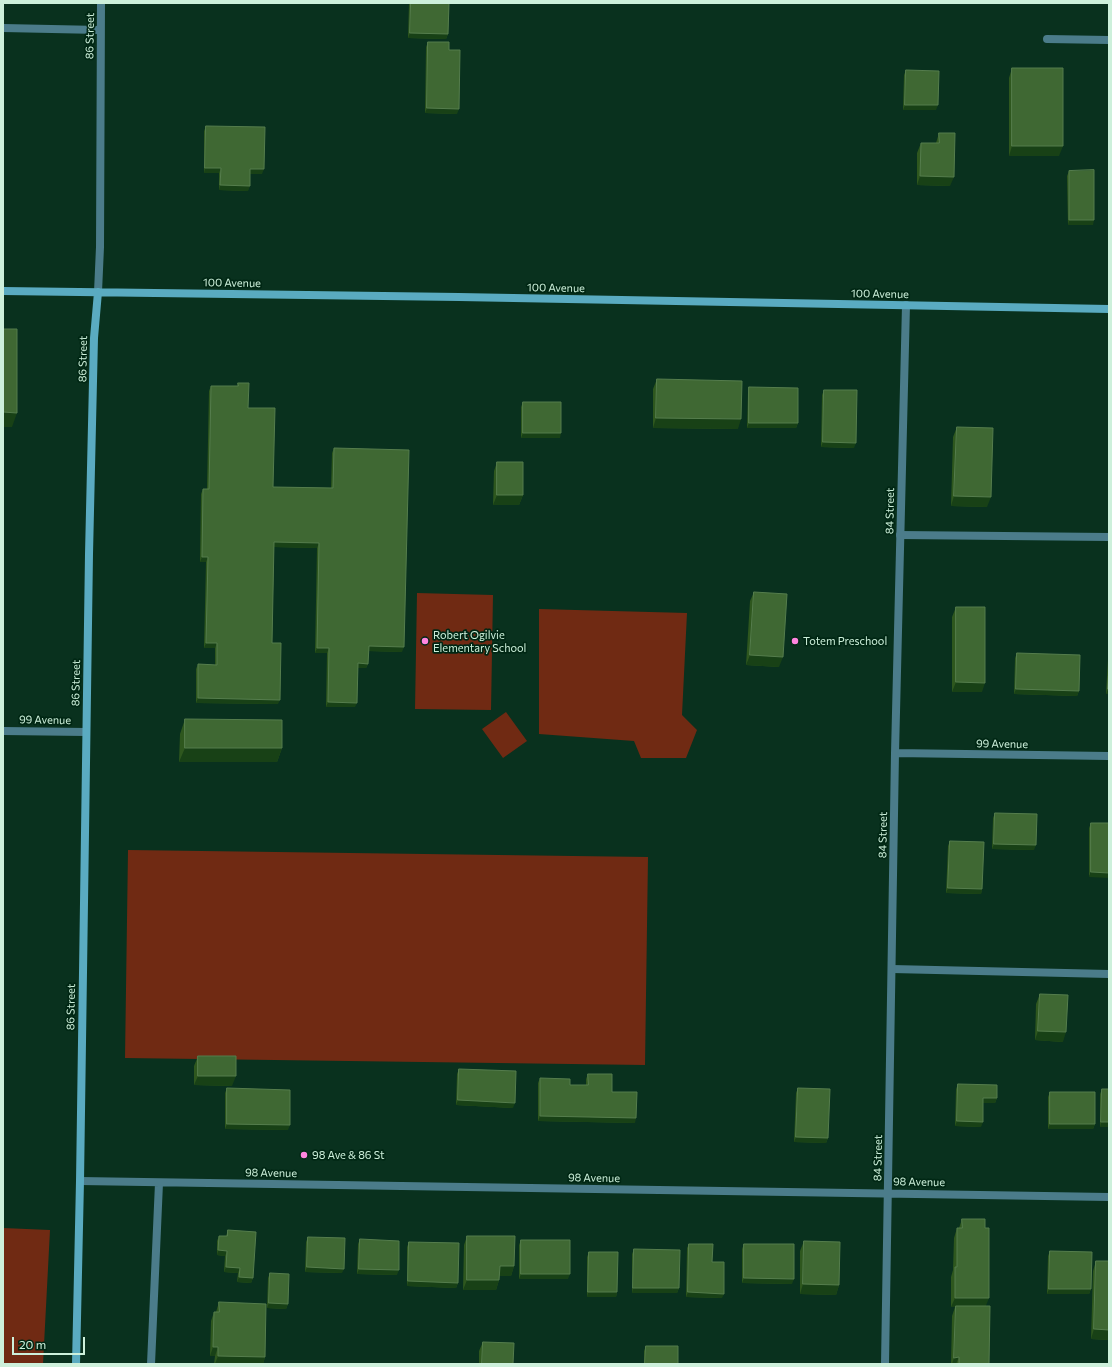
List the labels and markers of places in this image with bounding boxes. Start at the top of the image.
place label: Robert Ogilvie Elementary School [433,628,526,654]
place label: Totem Preschool [803,634,887,648]
marker: Robert Ogilvie Elementary School [420,636,430,646]
marker: Totem Preschool [790,636,800,646]
place label: 98 Ave & 86 St [312,1148,384,1162]
marker: 98 Ave & 86 St [299,1150,309,1160]

